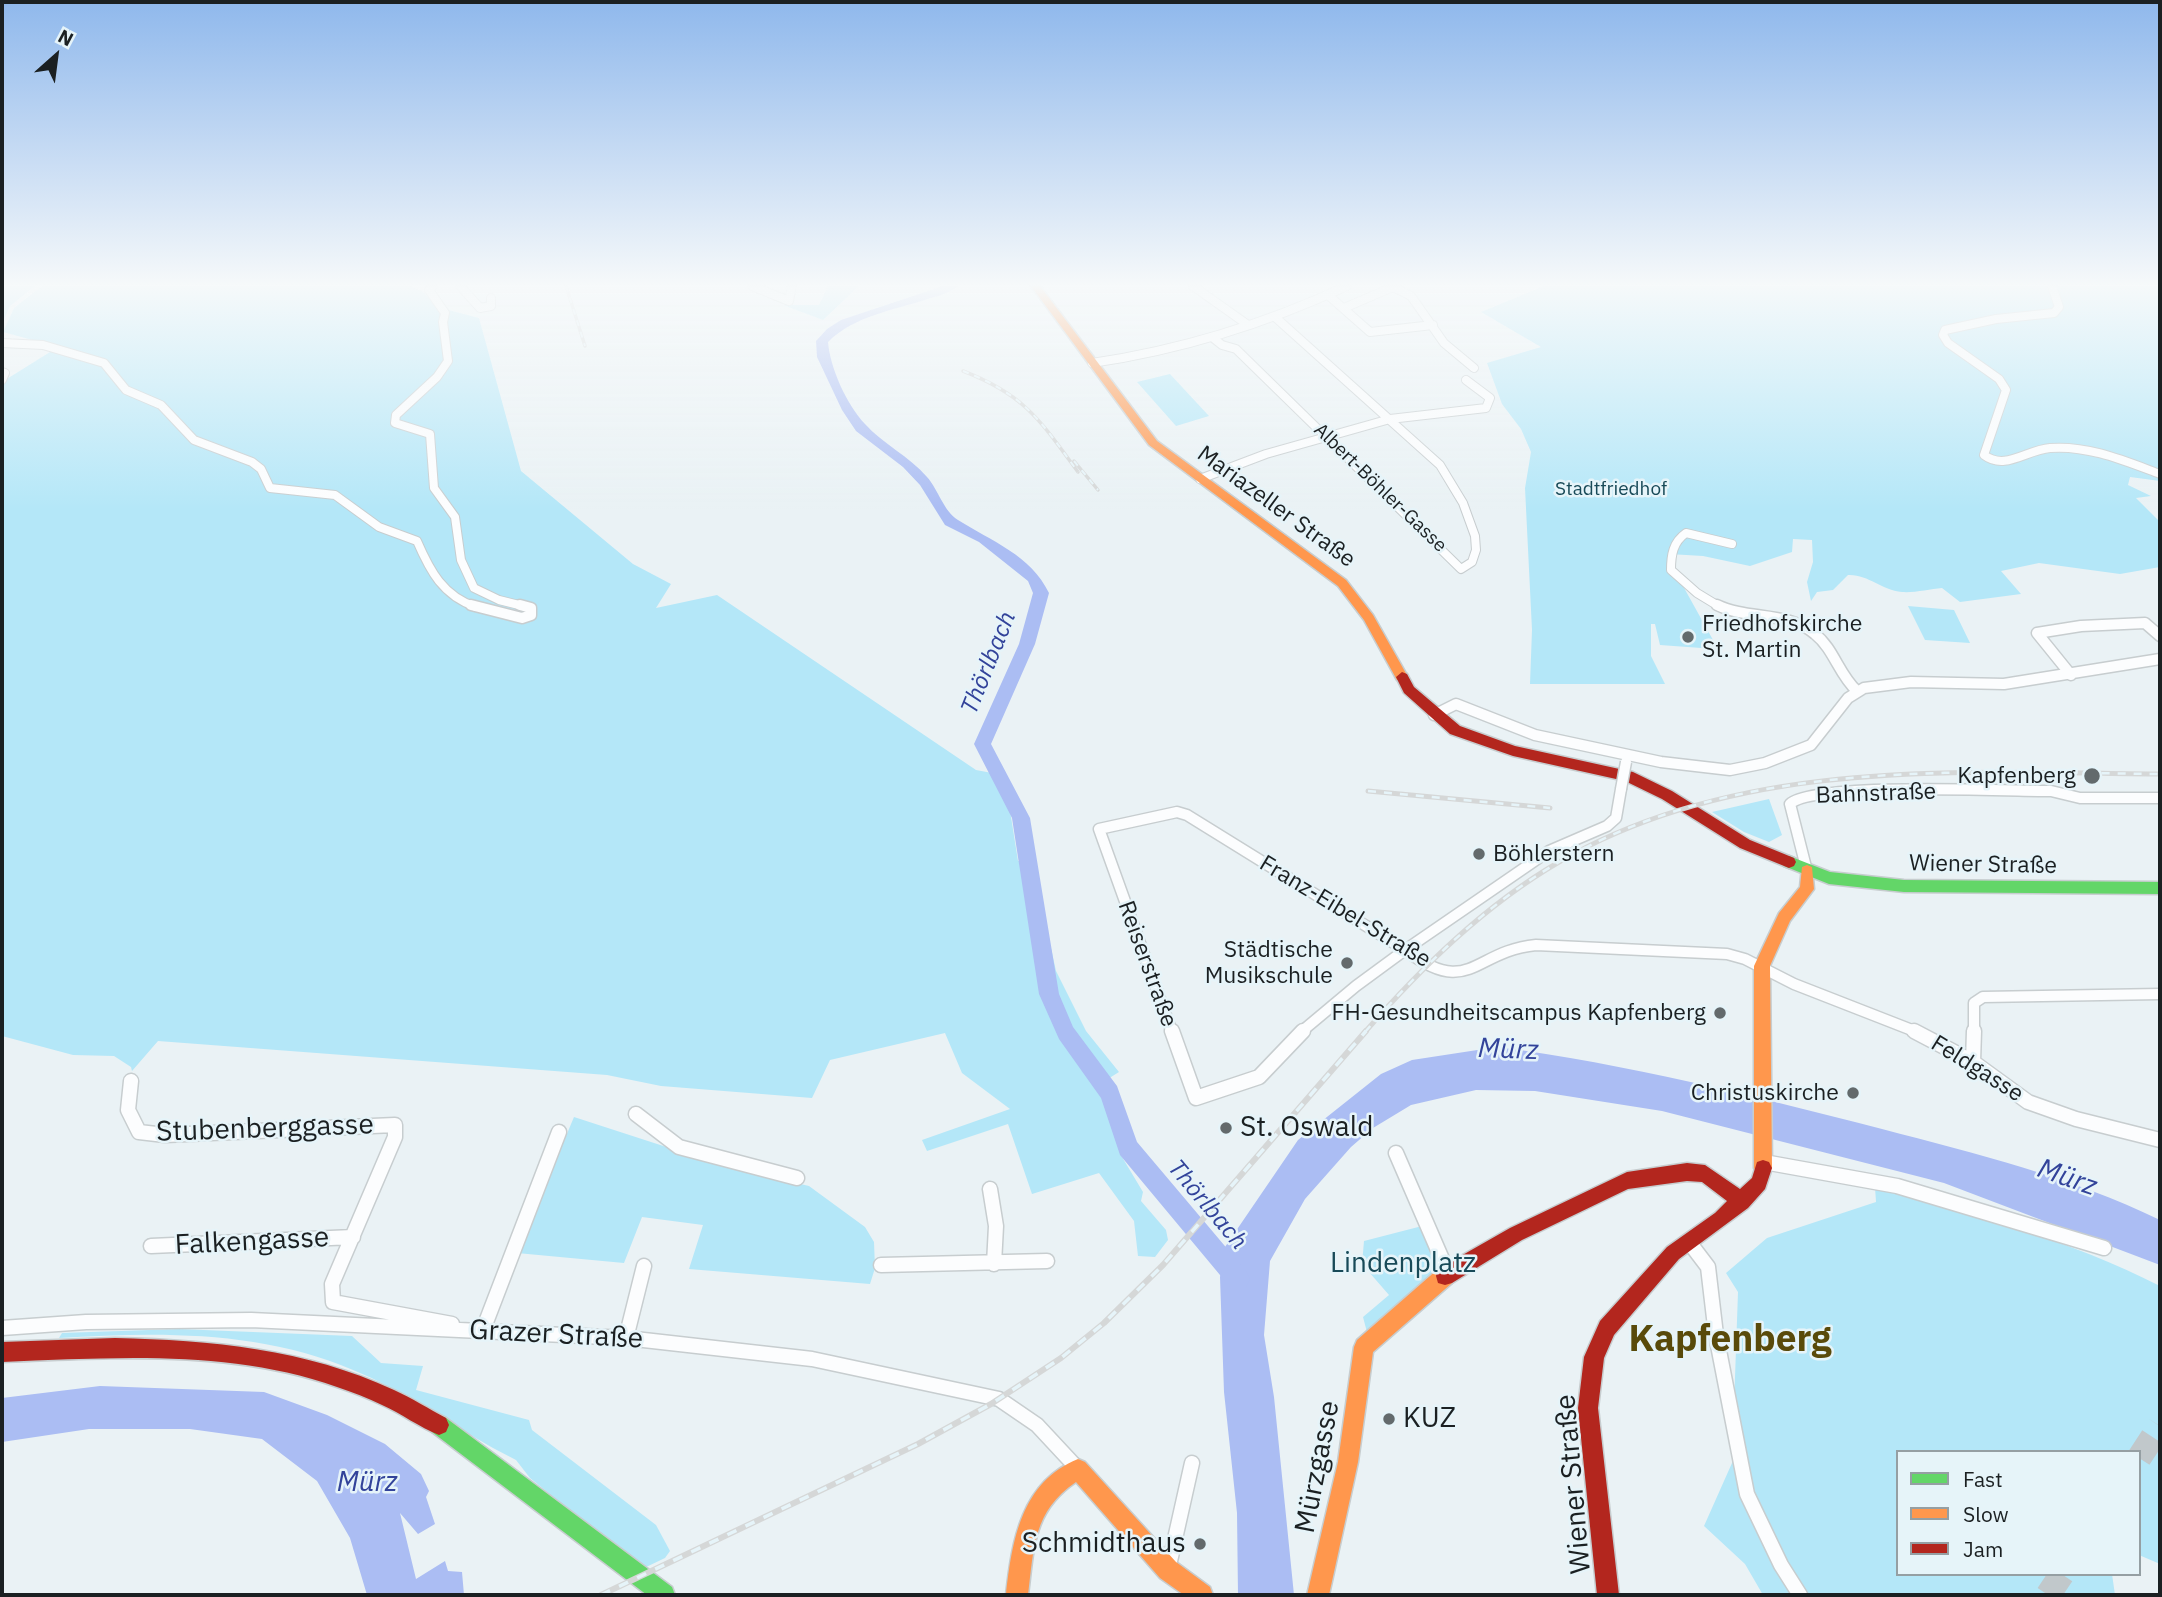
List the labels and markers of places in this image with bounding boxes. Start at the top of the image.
place label: Friedhofskirche St. Martin [1702,610,1862,664]
marker: Friedhofskirche St. Martin [1680,629,1696,645]
place label: Kapfenberg [1957,762,2076,790]
marker: Kapfenberg [2082,766,2102,786]
place label: Böhlerstern [1493,840,1614,868]
marker: Böhlerstern [1471,846,1487,862]
place label: Städtische Musikschule [1205,936,1333,990]
marker: Städtische Musikschule [1339,955,1355,971]
place label: FH-Gesundheitscampus Kapfenberg [1332,999,1706,1027]
marker: FH-Gesundheitscampus Kapfenberg [1712,1005,1728,1021]
place label: Christuskirche [1691,1079,1839,1107]
marker: Christuskirche [1845,1085,1861,1101]
place label: St. Oswald [1240,1111,1374,1145]
marker: St. Oswald [1218,1120,1234,1136]
place label: KUZ [1403,1402,1456,1436]
marker: KUZ [1381,1411,1397,1427]
place label: Schmidthaus [1022,1527,1186,1561]
marker: Schmidthaus [1192,1536,1208,1552]

